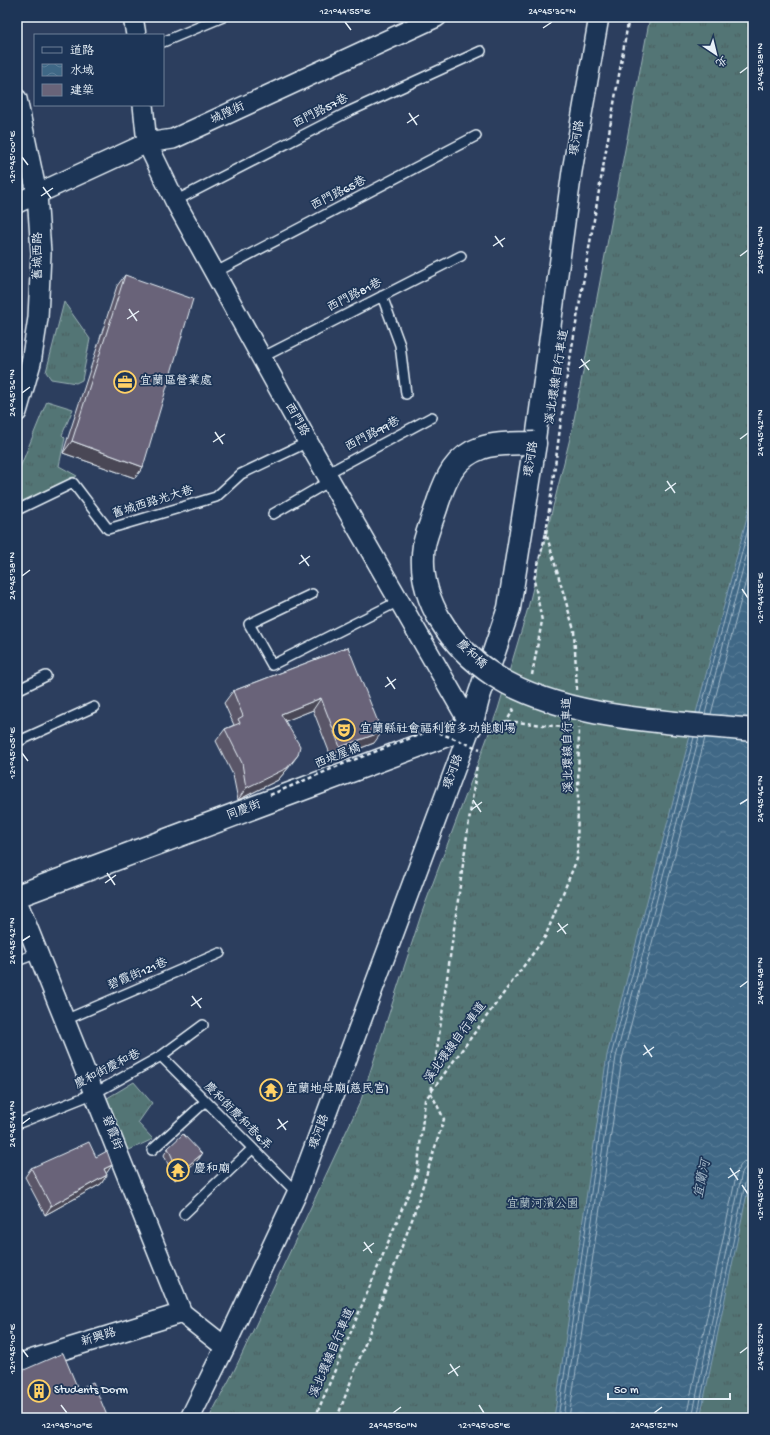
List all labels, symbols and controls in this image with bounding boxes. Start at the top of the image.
text: 121°44'55"E [319,6,371,18]
text: 24°45'36"N [528,6,576,18]
legend [34,34,164,106]
north arrow [696,34,736,74]
text: 24°45'38"N [755,43,767,91]
text: 道路 [70,44,94,59]
text: 北 [713,52,729,69]
text: 水域 [70,64,94,79]
text: 建築 [70,84,94,99]
street label: 西門路57巷 [290,91,351,132]
street label: 城隍街 [208,99,247,128]
street label: 環河路 [567,119,588,157]
text: 121°45'00"E [7,130,19,184]
street label: 西門路65巷 [308,173,369,214]
text: 24°45'40"N [755,226,767,274]
street label: 舊城西路 [31,232,46,280]
street label: 西門路81巷 [325,275,385,316]
street label: 溪北環線自行車道 [543,328,572,426]
text: 24°45'36"N [7,369,19,417]
office icon: 宜蘭區營業處 [112,369,138,395]
place label: 宜蘭區營業處 [140,373,212,389]
street label: 西門路 [281,400,312,439]
text: 24°45'42"N [755,409,767,456]
street label: 西門路99巷 [343,414,403,455]
street label: 環河路 [521,440,542,478]
street label: 舊城西路光大巷 [110,483,195,522]
text: 24°45'38"N [7,552,19,600]
text: 121°44'55"E [755,572,767,624]
street label: 慶和橋 [453,637,490,672]
street label: 溪北環線自行車道 [560,697,577,793]
theatre icon: 宜蘭縣社會福利館多功能劇場 [331,717,357,743]
place label: 宜蘭縣社會福利館多功能劇場 [360,721,516,737]
text: 121°45'05"E [7,727,19,780]
street label: 西堤屋橋 [313,741,363,772]
street label: 環河路 [440,752,467,791]
text: 24°45'46"N [755,775,767,823]
street label: 同慶街 [224,797,263,824]
text: 24°45'42"N [7,917,19,964]
street label: 碧霞街121巷 [105,954,170,994]
text: 24°45'48"N [755,957,767,1005]
street label: 溪北環線自行車道 [421,999,490,1086]
street label: 慶和街慶和巷 [72,1047,143,1093]
temple icon: 宜蘭地母廟(慈民宮) [258,1077,284,1103]
street label: 慶和街慶和巷6弄 [200,1079,275,1154]
place label: 宜蘭地母廟(慈民宮) [286,1082,389,1097]
text: 24°45'44"N [7,1100,19,1147]
street label: 環河路 [306,1112,333,1151]
street label: 碧霞街 [98,1113,126,1152]
water label: 宜蘭河 [691,1156,715,1200]
temple icon: 慶和廟 [165,1157,191,1183]
place label: 慶和廟 [194,1162,230,1177]
text: 121°45'00"E [755,1167,767,1221]
park label: 宜蘭河濱公園 [507,1197,579,1212]
street label: 溪北環線自行車道 [307,1306,358,1400]
text: 121°45'10"E [7,1323,19,1375]
text: 24°45'52"N [755,1323,767,1371]
street label: 新興路 [79,1325,118,1350]
scale bar [608,1375,730,1401]
building icon: Students Dorm [26,1378,52,1404]
place label: Students Dorm [54,1384,128,1398]
text: 50 m [614,1384,639,1398]
text: 121°45'10"E [41,1420,93,1432]
text: 24°45'50"N [369,1420,418,1432]
text: 121°45'05"E [457,1420,510,1432]
text: 24°45'52"N [630,1420,678,1432]

